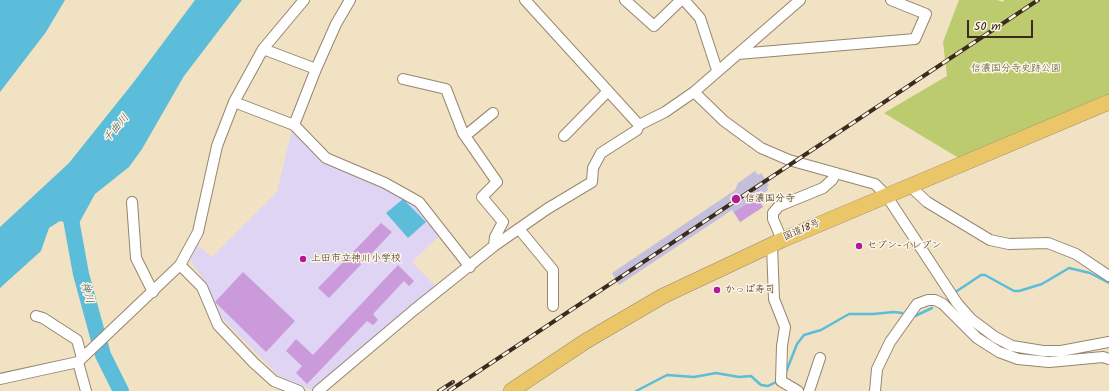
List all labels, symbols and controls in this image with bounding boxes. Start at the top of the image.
scale bar [969,12,1035,38]
text: 50 m [974,17,1001,36]
park label: 信濃国分寺史跡公園 [971,63,1061,75]
water label: 千曲川 [101,112,133,146]
marker: 信濃国分寺 [730,193,742,205]
place label: 信濃国分寺 [745,193,795,205]
street label: 国道18号 [782,218,822,244]
place label: セブン-イレブン [867,240,942,252]
marker: セブン-イレブン [854,241,864,251]
place label: 上田市立神川小学校 [311,253,401,265]
marker: 上田市立神川小学校 [298,254,308,264]
water label: 神川 [77,281,95,305]
place label: かっぱ寿司 [725,284,775,296]
marker: かっぱ寿司 [712,285,722,295]

